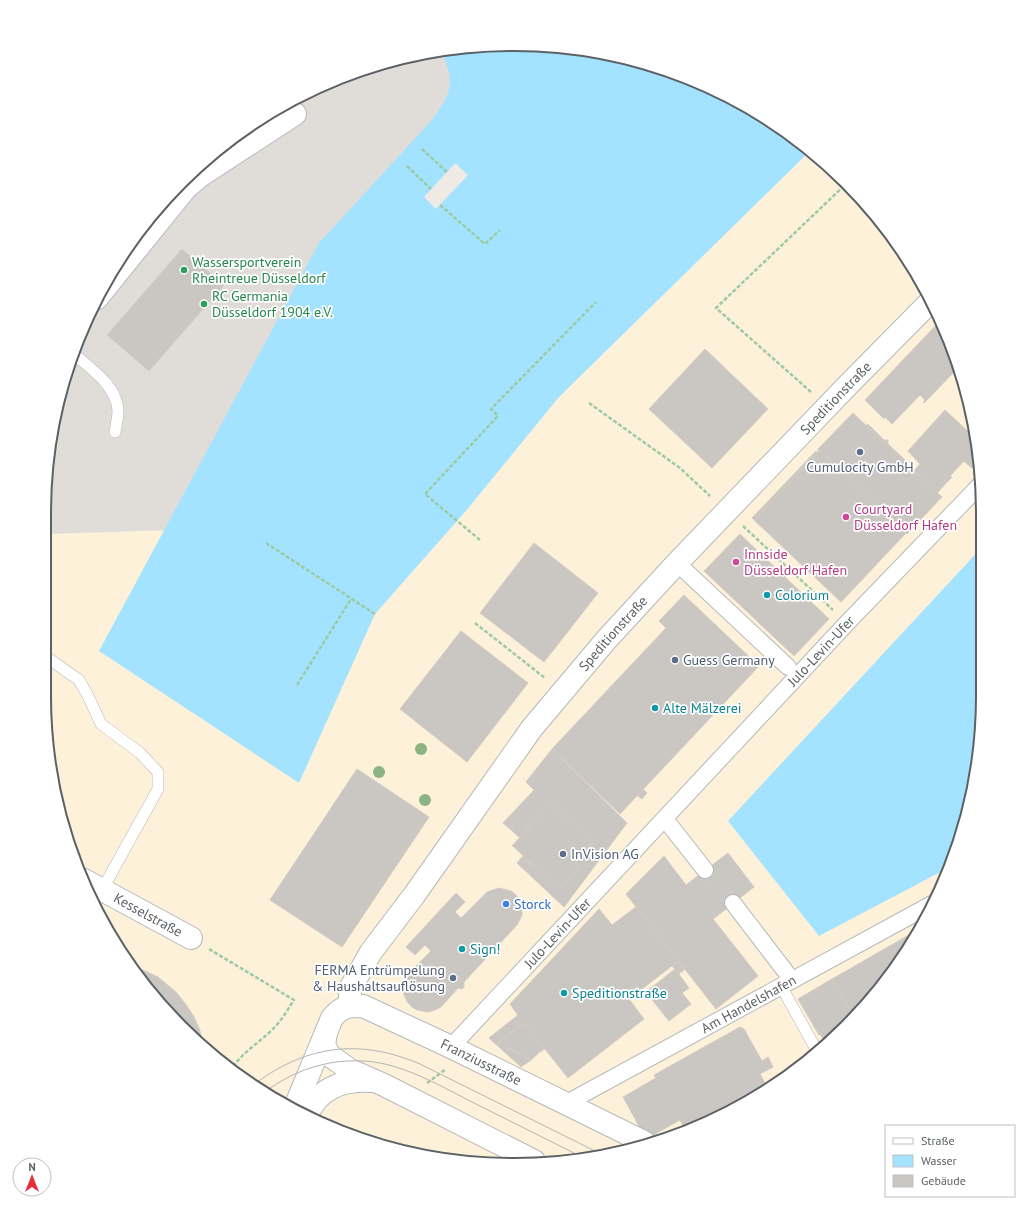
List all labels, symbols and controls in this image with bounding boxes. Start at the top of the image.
place label: Wassersportverein Rheintreue Düsseldorf [192,253,326,287]
marker: Wassersportverein Rheintreue Düsseldorf [179,265,189,275]
place label: RC Germania Düsseldorf 1904 e.V. [212,287,333,321]
marker: RC Germania Düsseldorf 1904 e.V. [199,299,209,309]
street label: Speditionstraße [796,358,875,438]
marker: Cumulocity GmbH [855,447,865,457]
place label: Cumulocity GmbH [806,458,914,476]
place label: Courtyard Düsseldorf Hafen [854,500,957,534]
marker: Courtyard Düsseldorf Hafen [841,512,851,522]
place label: Innside Düsseldorf Hafen [744,545,847,579]
marker: Innside Düsseldorf Hafen [731,557,741,567]
place label: Colorium [775,586,829,604]
marker: Colorium [762,590,772,600]
street label: Speditionstraße [575,592,651,675]
street label: Julo-Levin-Ufer [783,612,858,691]
place label: Guess Germany [683,651,775,669]
marker: Guess Germany [670,655,680,665]
place label: Alte Mälzerei [663,699,742,717]
marker: Alte Mälzerei [650,703,660,713]
place label: InVision AG [571,845,639,863]
marker: InVision AG [558,849,568,859]
street label: Kesselstraße [111,889,186,941]
street label: Julo-Levin-Ufer [519,894,595,973]
place label: Storck [514,895,552,913]
marker: Storck [501,899,511,909]
place label: Sign! [470,940,501,958]
marker: Sign! [457,944,467,954]
place label: FERMA Entrümpelung & Haushaltsauflösung [312,961,445,995]
street label: Am Handelshafen [698,971,799,1037]
marker: FERMA Entrümpelung & Haushaltsauflösung [448,973,458,983]
place label: Speditionstraße [572,984,667,1002]
marker: Speditionstraße [559,988,569,998]
street label: Franziusstraße [438,1034,525,1089]
legend [885,1125,1015,1197]
text: Straße [921,1133,955,1148]
text: Wasser [921,1153,957,1168]
north arrow [12,1157,52,1197]
text: N [28,1160,36,1174]
text: Gebäude [921,1173,966,1188]

